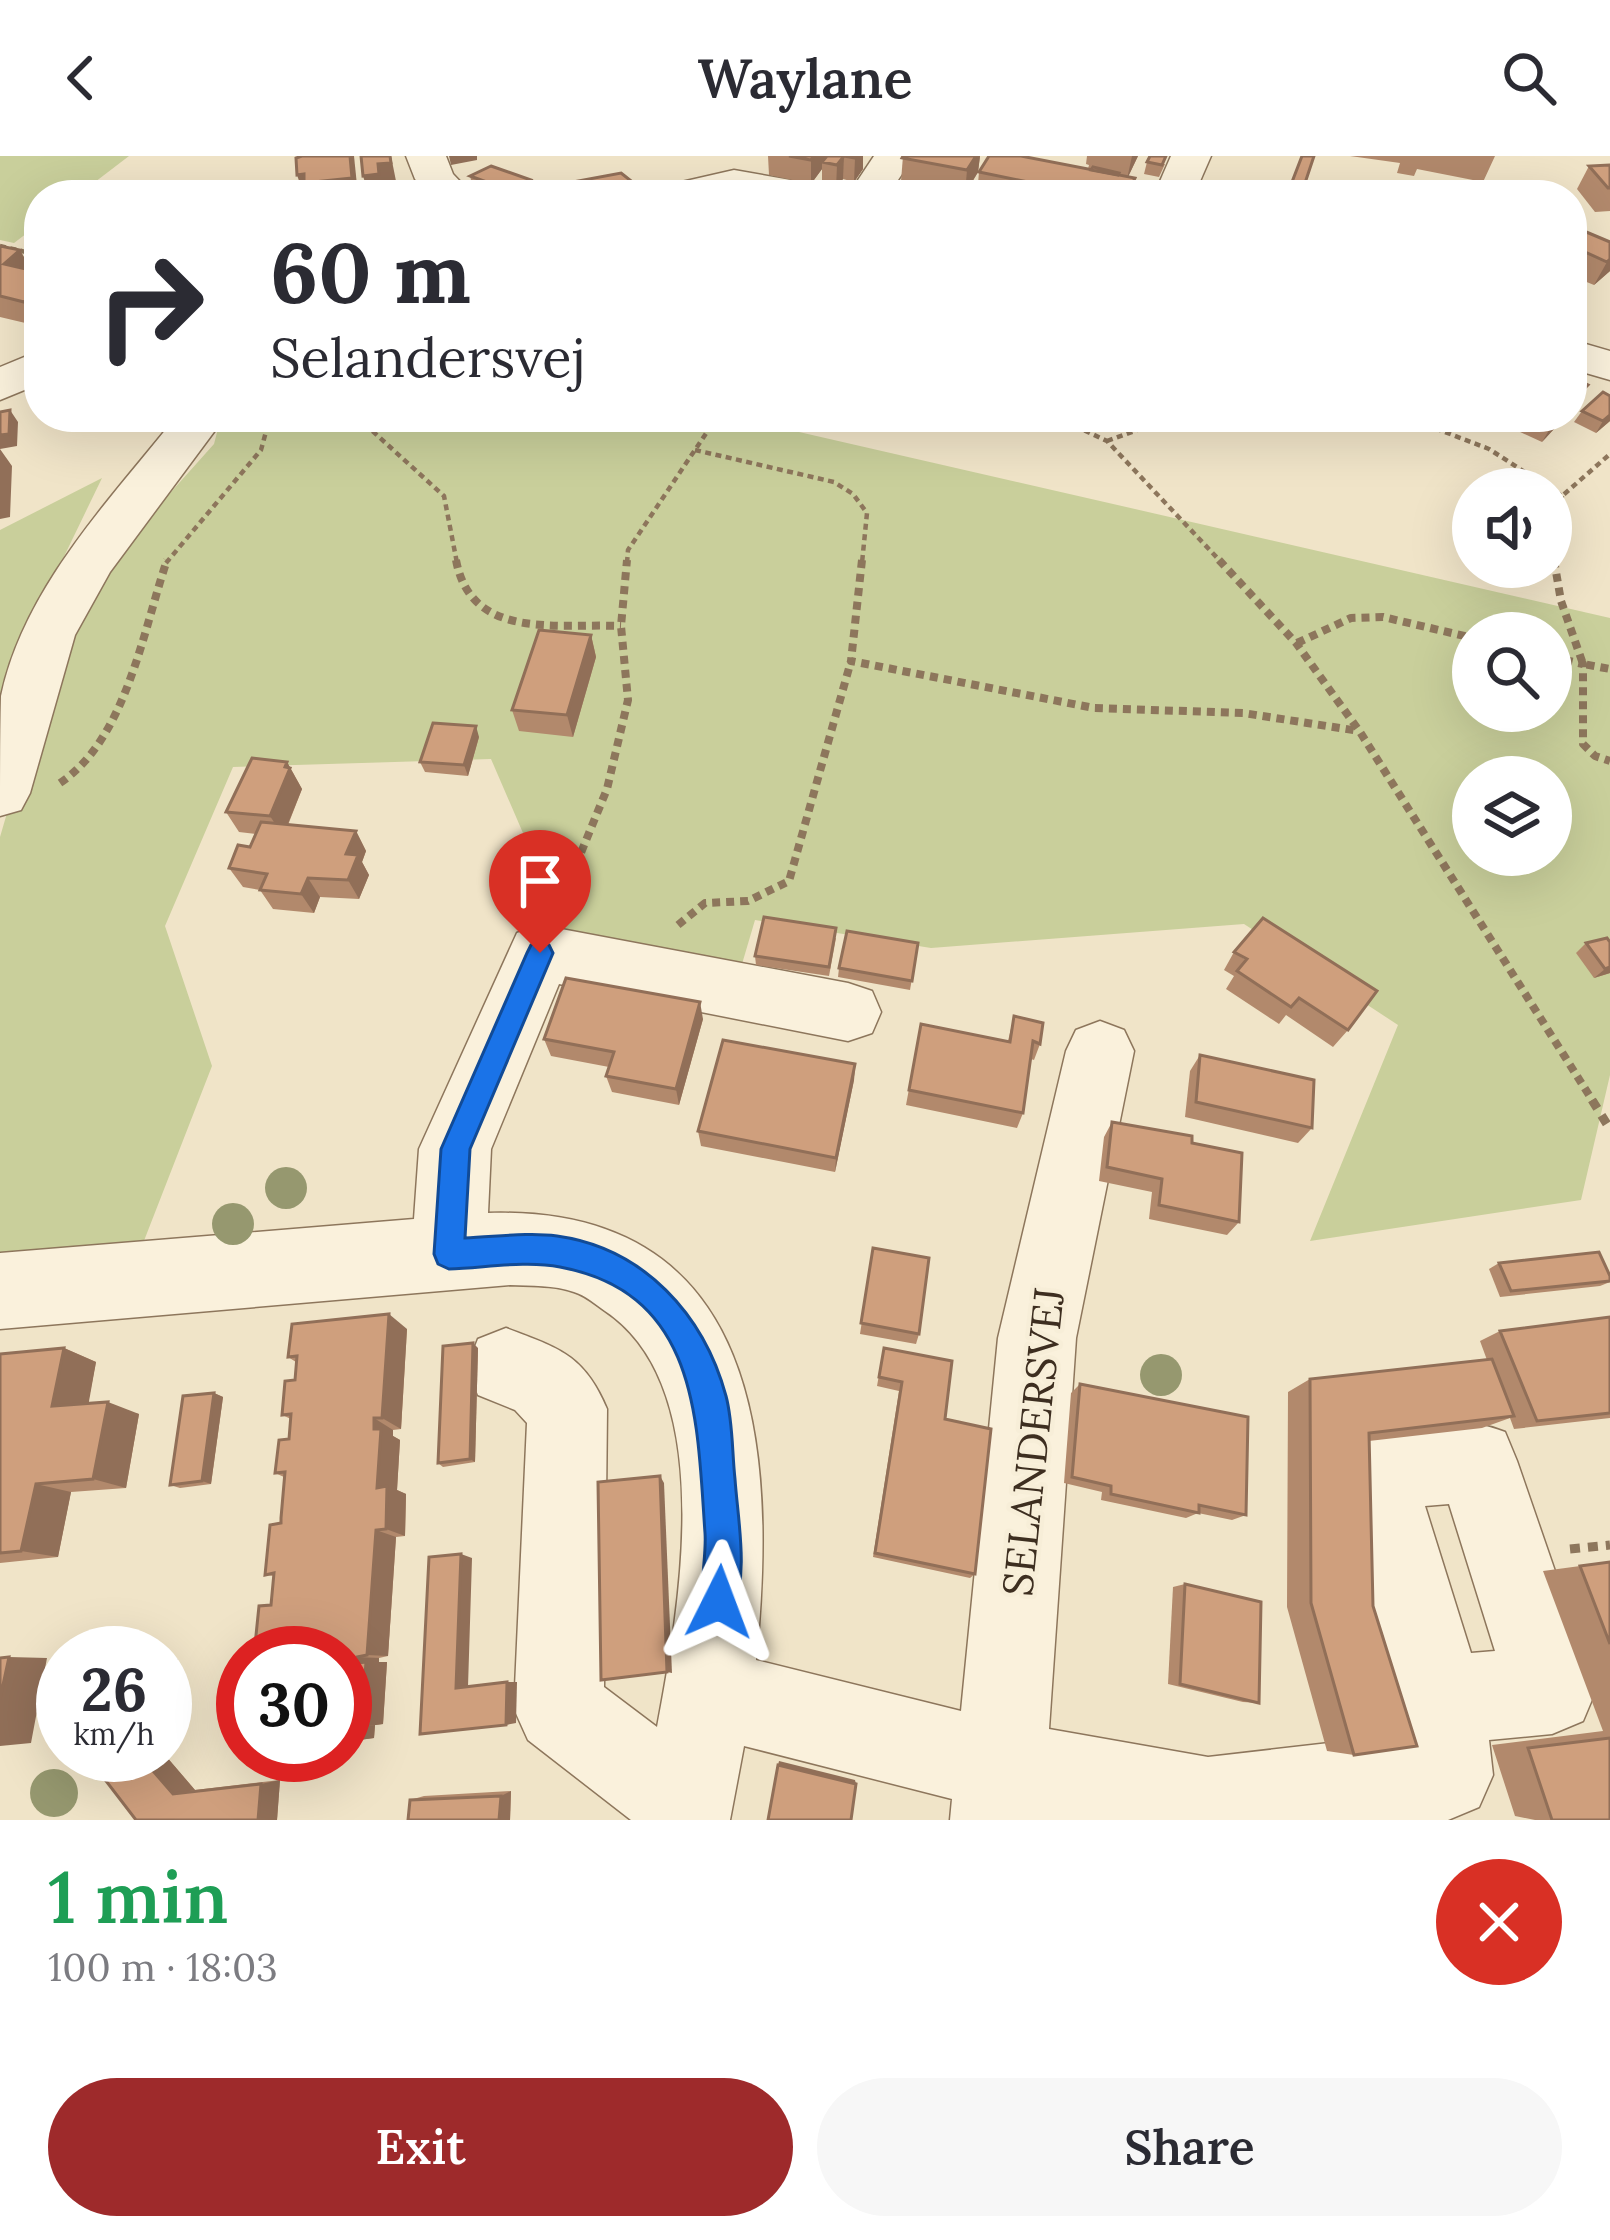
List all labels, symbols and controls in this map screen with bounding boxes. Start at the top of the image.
text: Waylane [698,44,913,113]
icon: back [48,45,114,111]
icon: search [1496,45,1562,111]
text: 60 m [270,218,471,326]
icon: right [72,228,228,384]
text: Selandersvej [270,323,586,392]
map controls [1452,468,1572,876]
button: sound [1452,468,1572,588]
button: search [1452,612,1572,732]
button: layers [1452,756,1572,876]
pin [489,830,591,953]
icon: arrive [507,848,573,914]
street label: SELANDERSVEJ [990,1285,1076,1599]
position arrow [656,1539,782,1665]
speed limit sign: 30 [216,1626,372,1782]
text: 26 [81,1651,147,1727]
text: km/h [73,1715,155,1753]
text: 1 min [48,1851,228,1943]
button: close [1436,1859,1562,1985]
text: 100 m · 18:03 [48,1942,278,1992]
button: Exit [48,2078,793,2216]
button: Share [817,2078,1562,2216]

